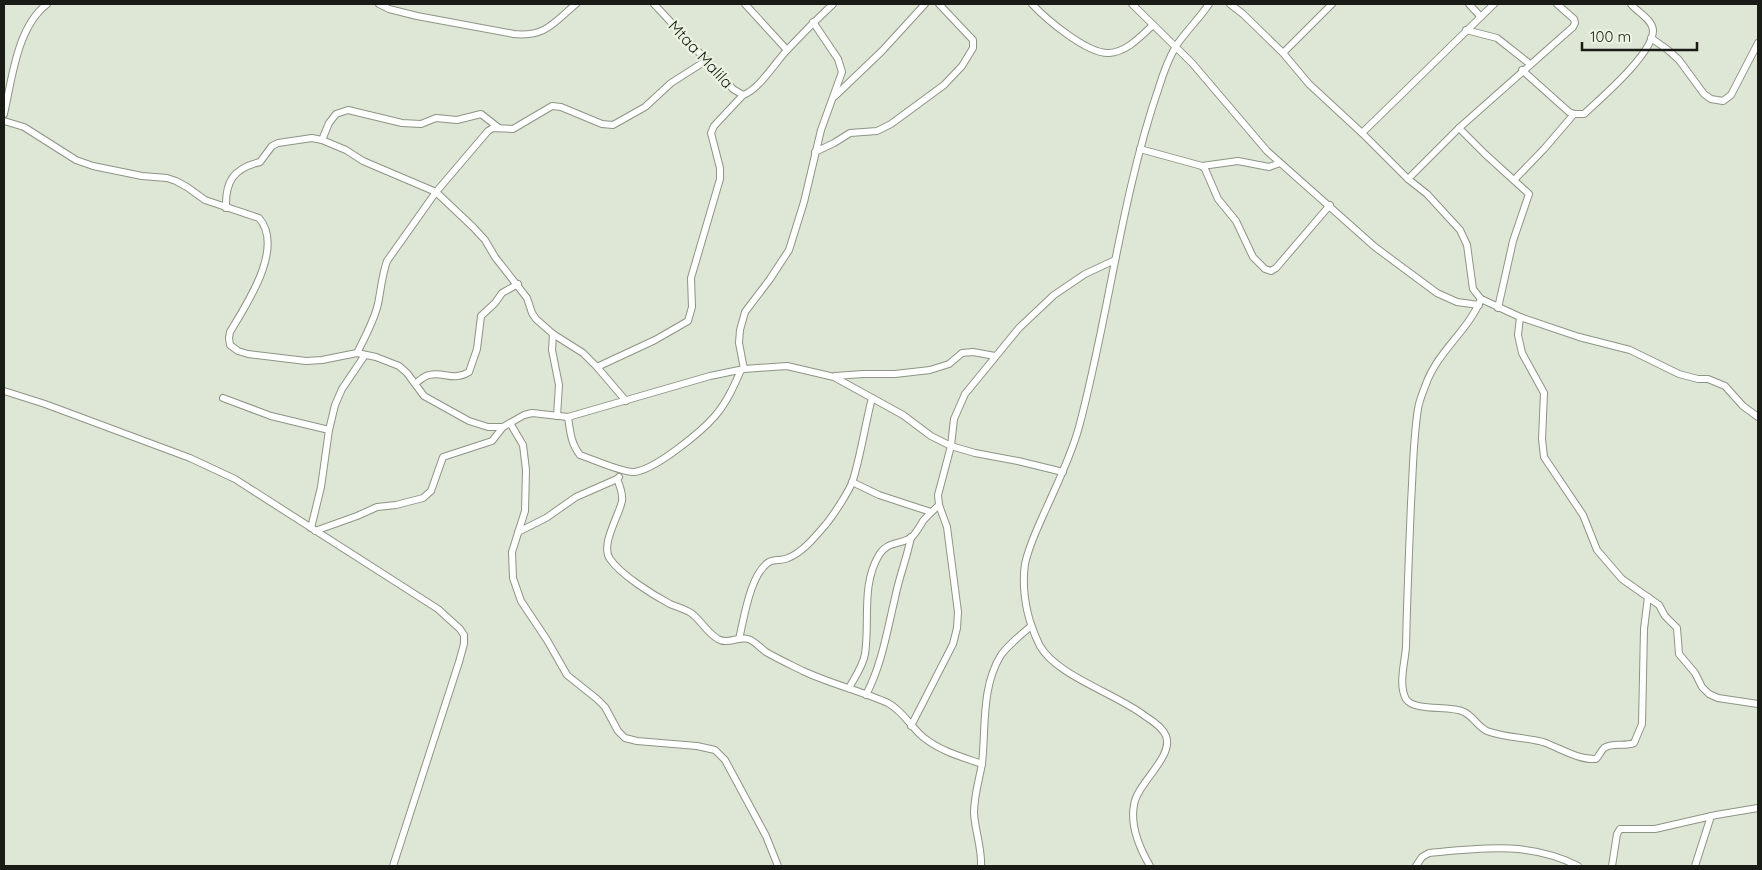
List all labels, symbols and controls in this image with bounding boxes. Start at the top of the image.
street label: Mtaa Malila [664,16,738,92]
scale bar [1582,20,1697,52]
text: 100 m [1590,27,1631,46]

